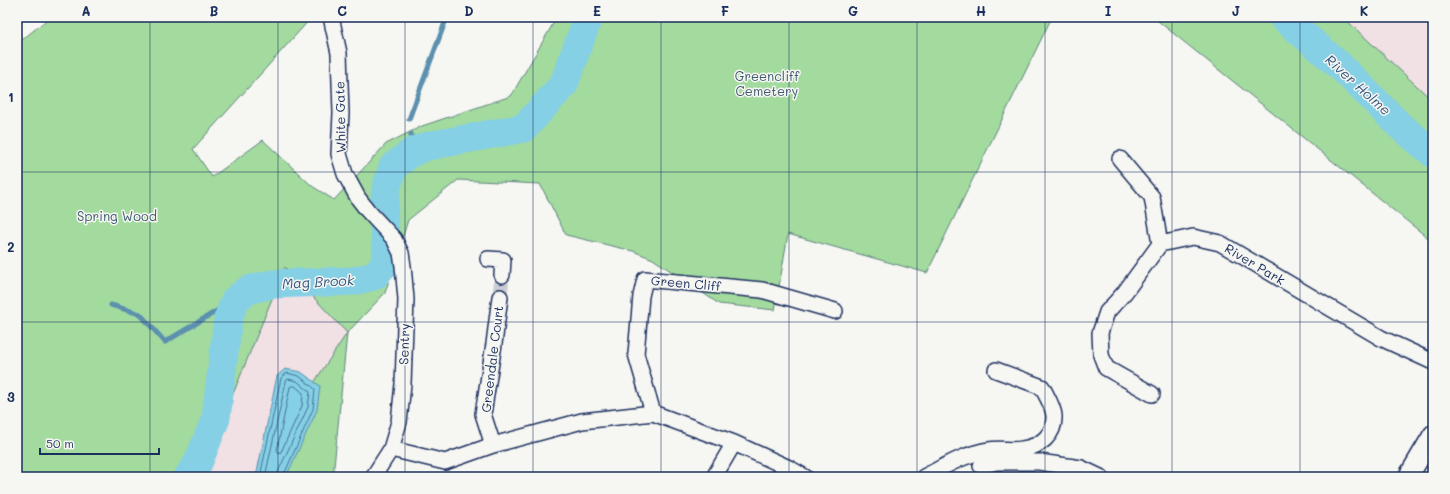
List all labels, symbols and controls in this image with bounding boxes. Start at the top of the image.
text: A [81,2,91,19]
text: B [210,2,219,19]
text: C [337,2,347,19]
text: D [464,2,474,19]
text: E [593,2,601,19]
text: F [721,2,729,19]
text: G [848,2,858,19]
text: H [976,2,986,19]
text: I [1105,2,1112,19]
text: J [1232,2,1240,19]
text: K [1360,2,1369,19]
water label: River Holme [1321,50,1395,119]
park label: Greencliff Cemetery [735,67,800,99]
street label: White Gate [330,81,349,153]
text: 1 [8,88,14,105]
park label: Spring Wood [77,207,157,224]
text: 2 [7,238,15,255]
street label: River Park [1222,239,1289,288]
water label: Mag Brook [281,270,355,293]
street label: Green Cliff [650,271,723,294]
street label: Greendale Court [477,304,507,413]
street label: Sentry [394,323,413,365]
text: 3 [7,388,15,405]
scale bar [40,430,159,456]
text: 50 m [46,435,74,451]

